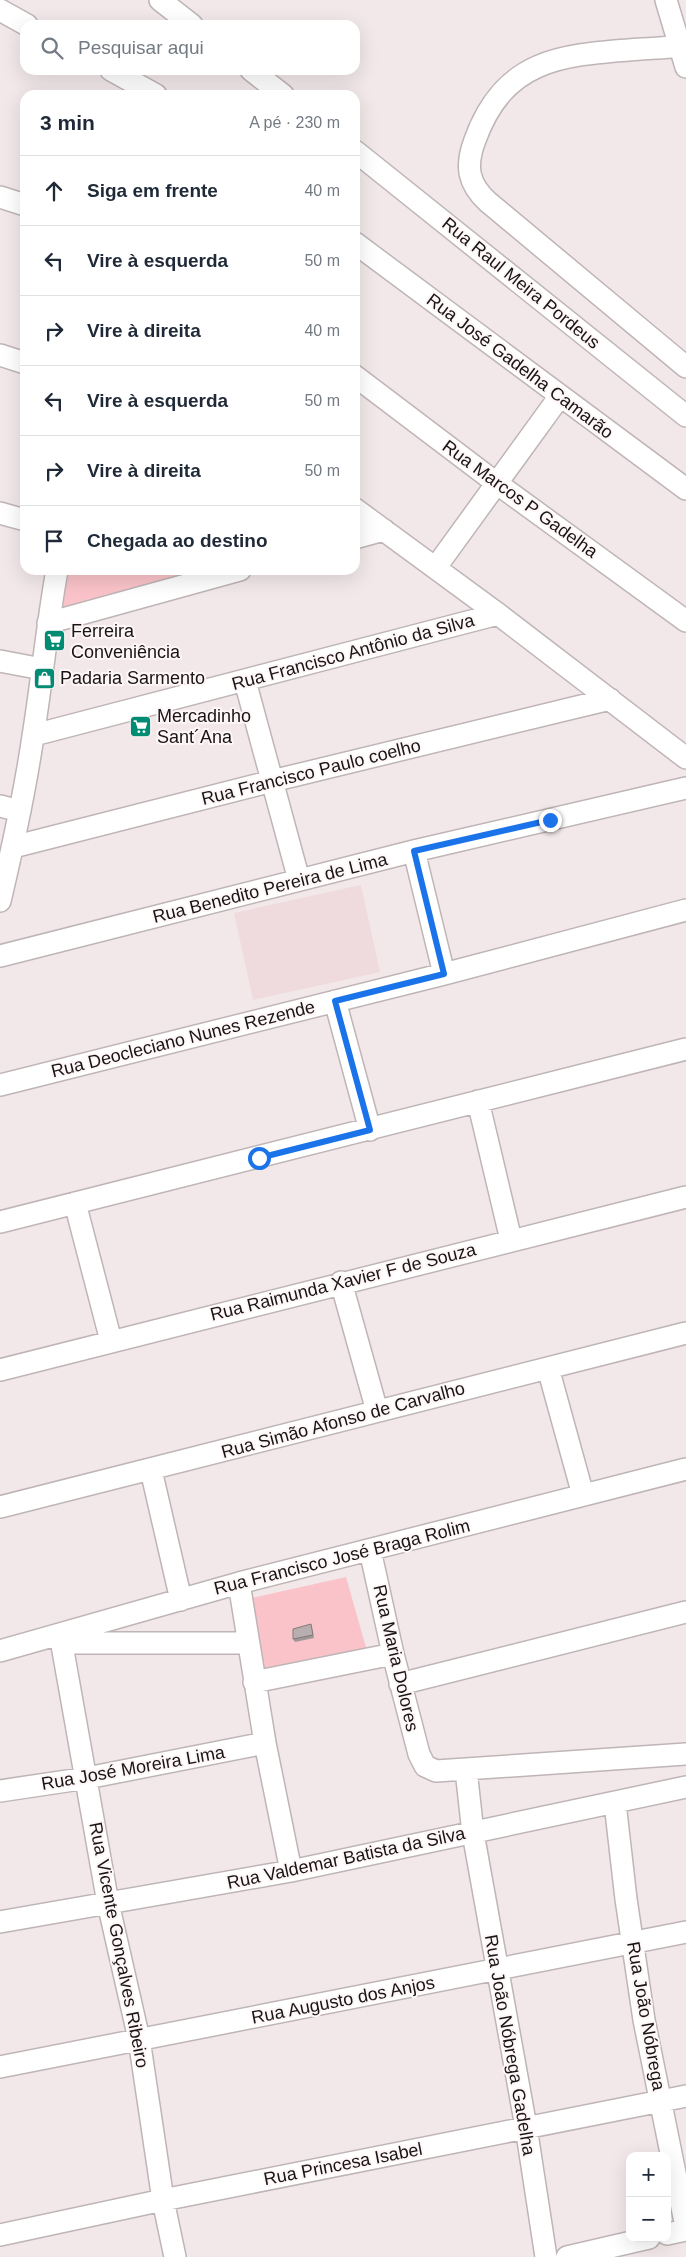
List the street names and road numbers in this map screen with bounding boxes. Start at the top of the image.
street label: Rua Raul Meira Pordeus [438,213,604,353]
street label: Rua José Gadelha Camarão [423,289,617,443]
street label: Rua Marcos P Gadelha [439,436,602,563]
street label: Rua Francisco Antônio da Silva [230,610,477,694]
street label: Rua Francisco Paulo coelho [199,735,423,809]
street label: Rua Benedito Pereira de Lima [151,849,390,927]
street label: Rua Deocleciano Nunes Rezende [49,996,317,1082]
street label: Rua Raimunda Xavier F de Souza [208,1239,479,1325]
street label: Rua Simão Afonso de Carvalho [219,1378,467,1462]
street label: Rua Francisco José Braga Rolim [212,1515,472,1599]
street label: Rua Maria Dolores [369,1583,423,1733]
street label: Rua José Moreira Lima [40,1742,227,1794]
street label: Rua Vicente Gonçalves Ribeiro [85,1820,153,2070]
street label: Rua Valdemar Batista da Silva [225,1823,468,1893]
street label: Rua João Nóbrega Gadelha [481,1933,539,2158]
street label: Rua João Nóbrega [623,1940,669,2093]
street label: Rua Augusto dos Anjos [250,1972,436,2028]
street label: Rua Princesa Isabel [262,2139,424,2189]

